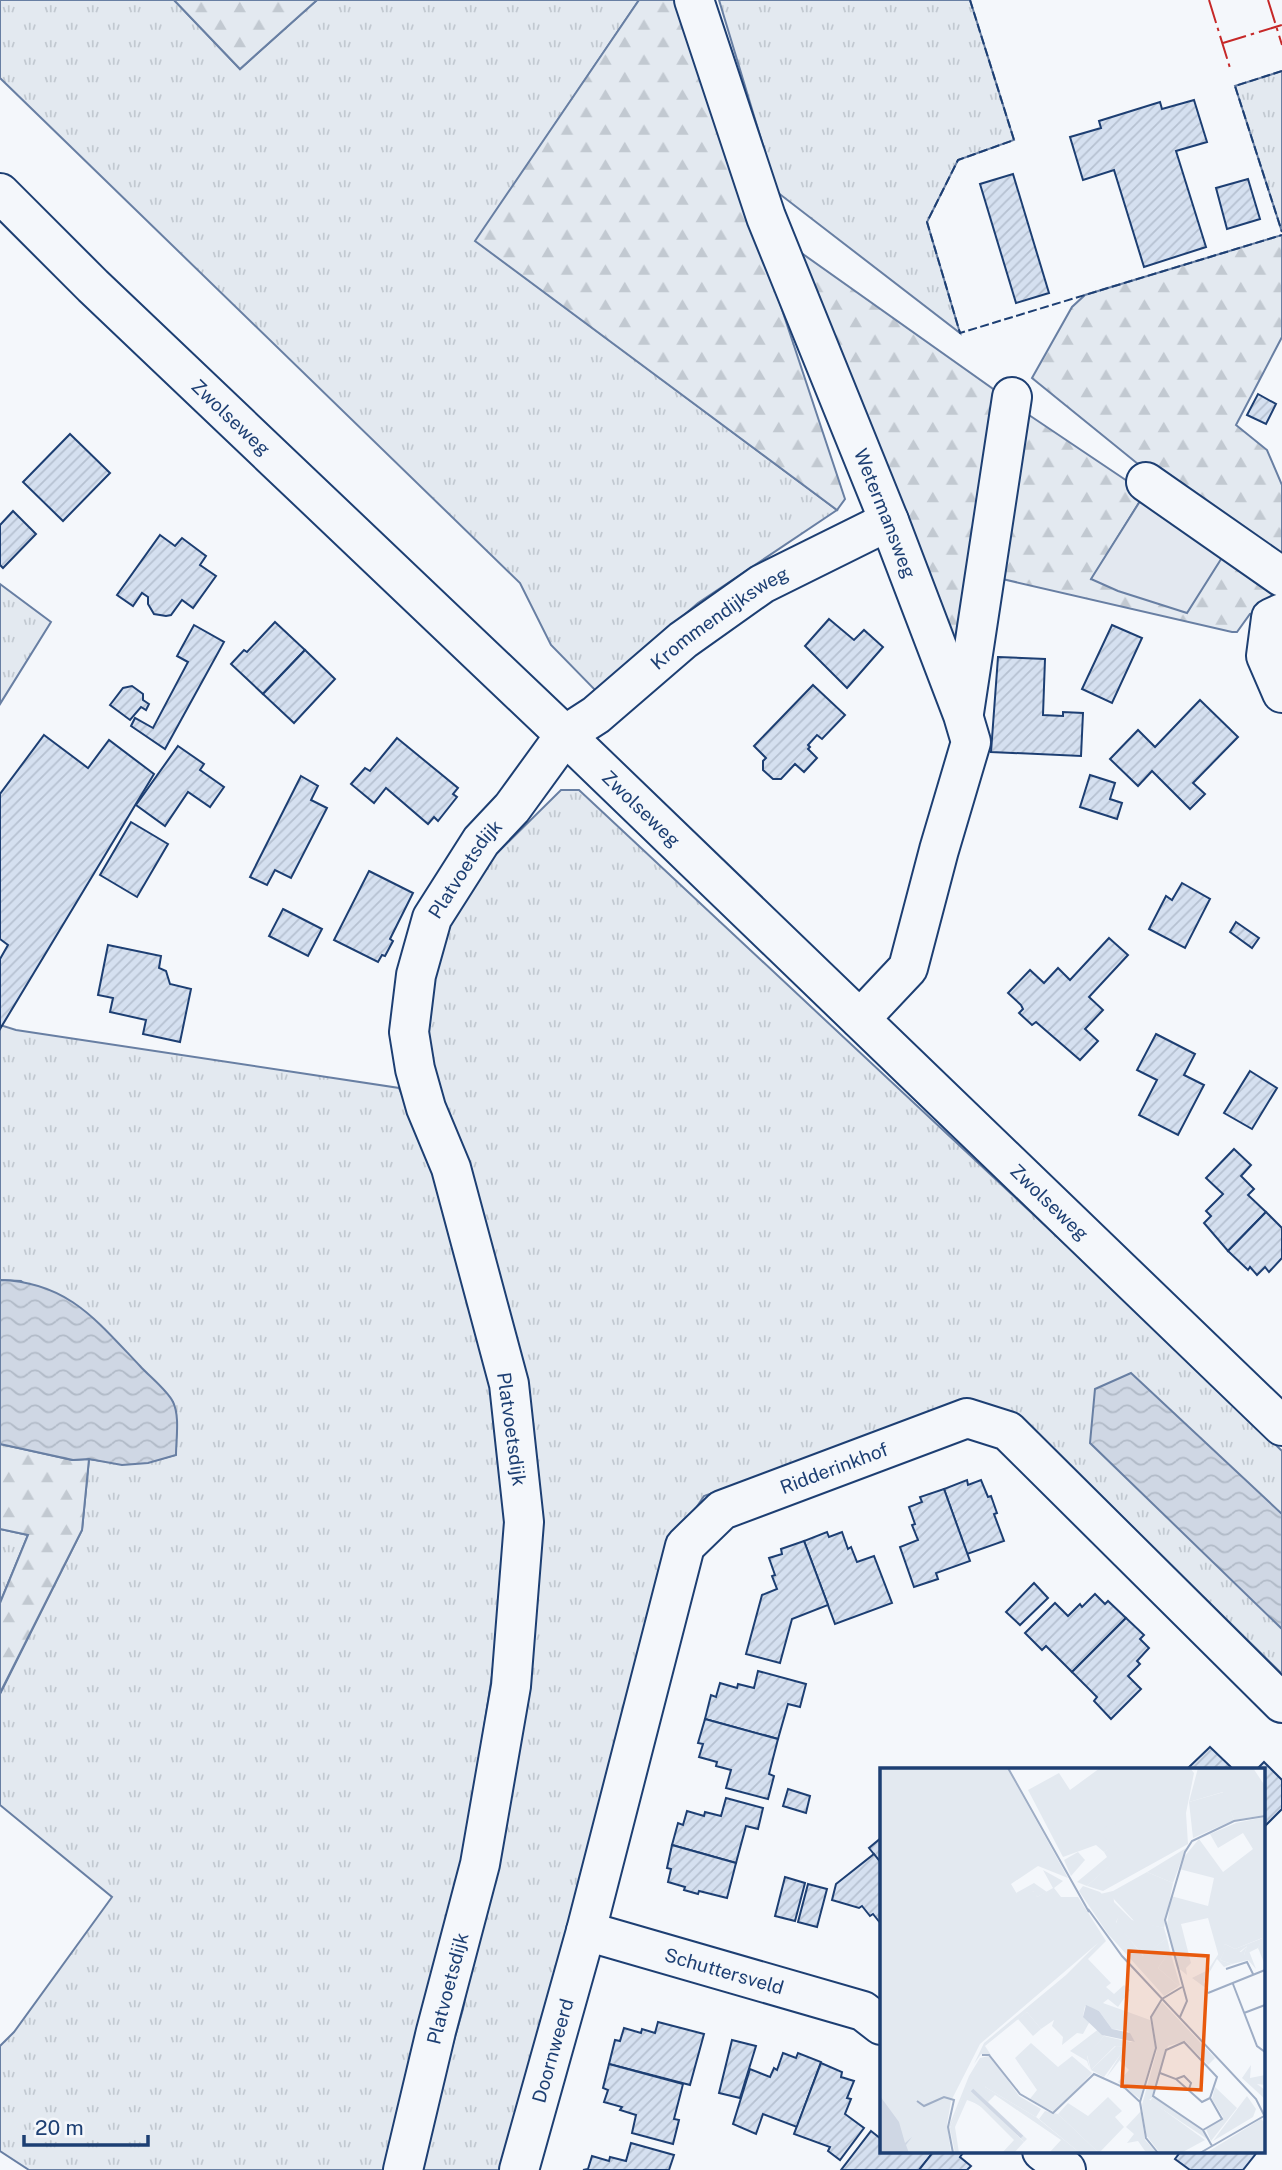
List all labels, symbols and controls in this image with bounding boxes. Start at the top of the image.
street label: Zwolseweg [187,375,275,460]
street label: Wetermansweg [850,445,921,581]
street label: Krommendijksweg [646,562,792,674]
street label: Zwolseweg [598,766,685,851]
street label: Platvoetsdijk [424,815,507,922]
street label: Zwolseweg [1006,1159,1093,1245]
street label: Platvoetsdijk [493,1371,531,1488]
street label: Ridderinkhof [777,1438,891,1498]
inset map [880,1768,1264,2152]
street label: Platvoetsdijk [422,1930,473,2046]
street label: Schuttersveld [662,1943,787,1999]
street label: Doornweerd [527,1996,578,2105]
scale bar [24,2104,149,2148]
text: 20 m [35,2115,84,2140]

